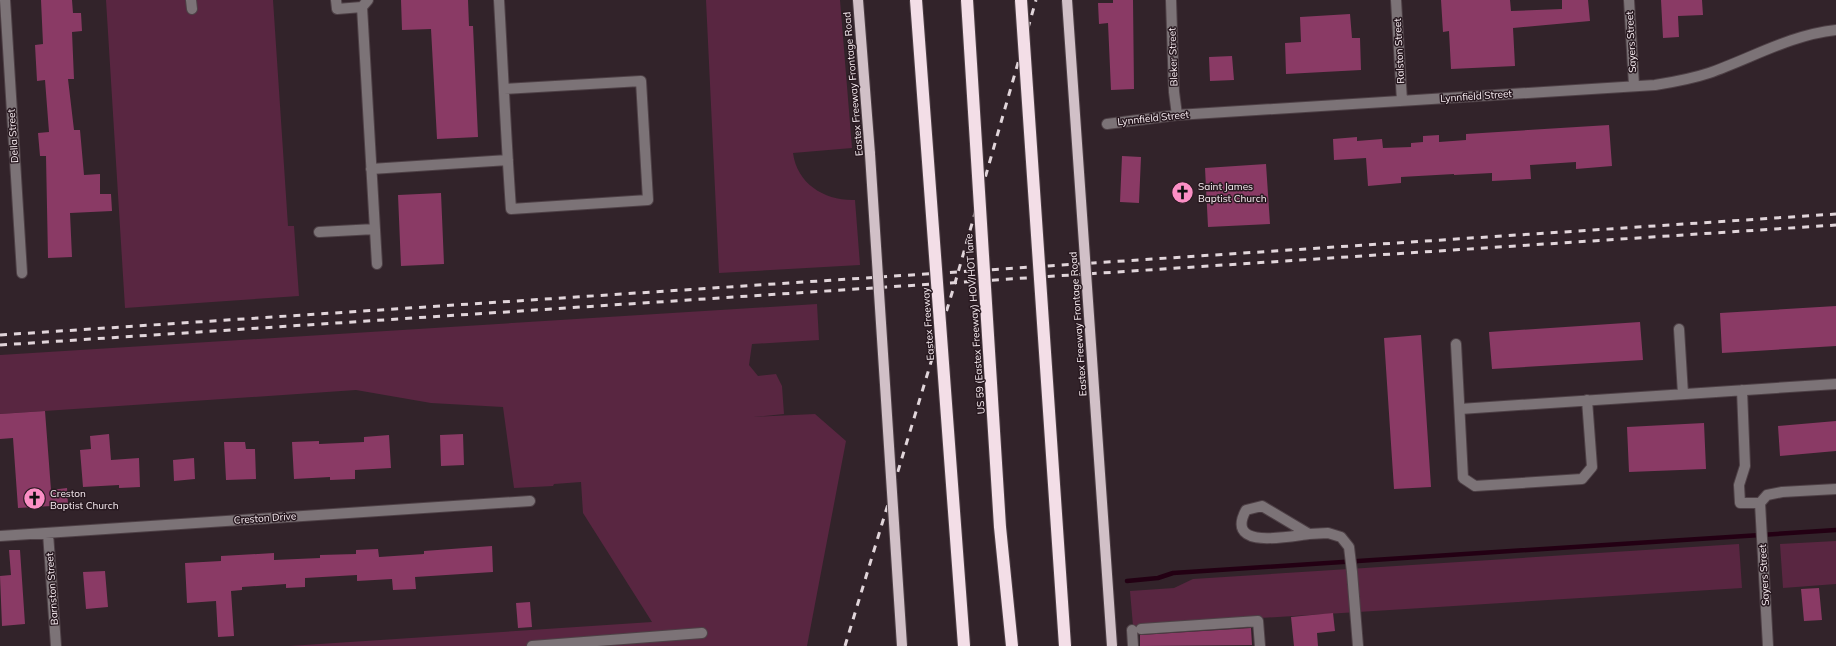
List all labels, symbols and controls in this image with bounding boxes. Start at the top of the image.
street label: Sayers Street [1623,10,1639,73]
street label: Eastex Freeway Frontage Road [840,11,866,157]
street label: Ralston Street [1391,17,1407,84]
street label: Bleker Street [1165,27,1181,87]
street label: Lynnfield Street [1440,87,1513,105]
street label: Della Street [5,108,21,163]
street label: Lynnfield Street [1117,108,1190,128]
church icon: Saint James Baptist Church [1169,179,1195,205]
place label: Saint James Baptist Church [1198,180,1267,205]
street label: US 59 (Eastex Freeway) HOV/HOT lane [962,233,988,415]
street label: Eastex Freeway Frontage Road [1066,251,1090,397]
street label: Eastex Freeway [919,286,937,361]
church icon: Creston Baptist Church [21,486,47,512]
place label: Creston Baptist Church [50,487,119,512]
street label: Creston Drive [233,509,297,527]
street label: Sayers Street [1756,543,1772,606]
street label: Barnston Street [43,552,61,626]

